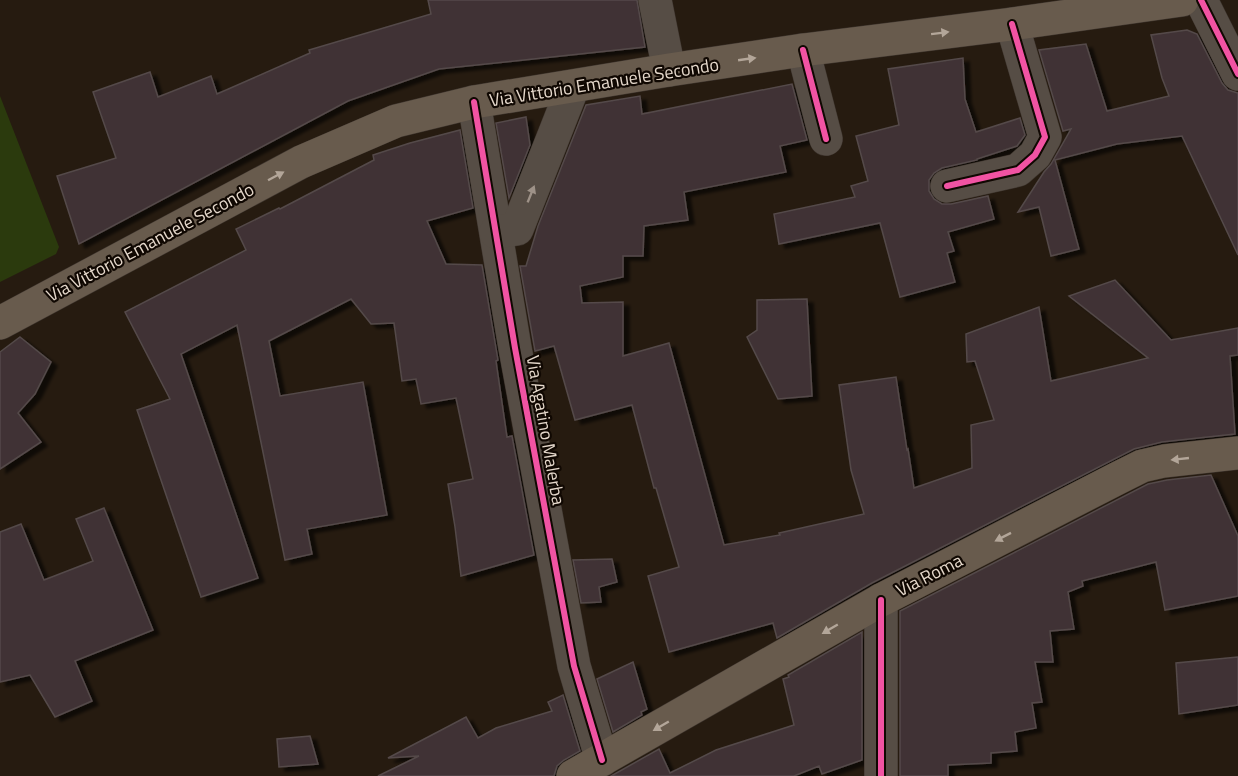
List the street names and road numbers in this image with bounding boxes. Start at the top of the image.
street label: Via Vittorio Emanuele Secondo [487,51,721,113]
street label: Via Vittorio Emanuele Secondo [41,176,259,308]
street label: Via Agatino Malerba [520,353,572,507]
street label: Via Roma [891,547,967,603]

